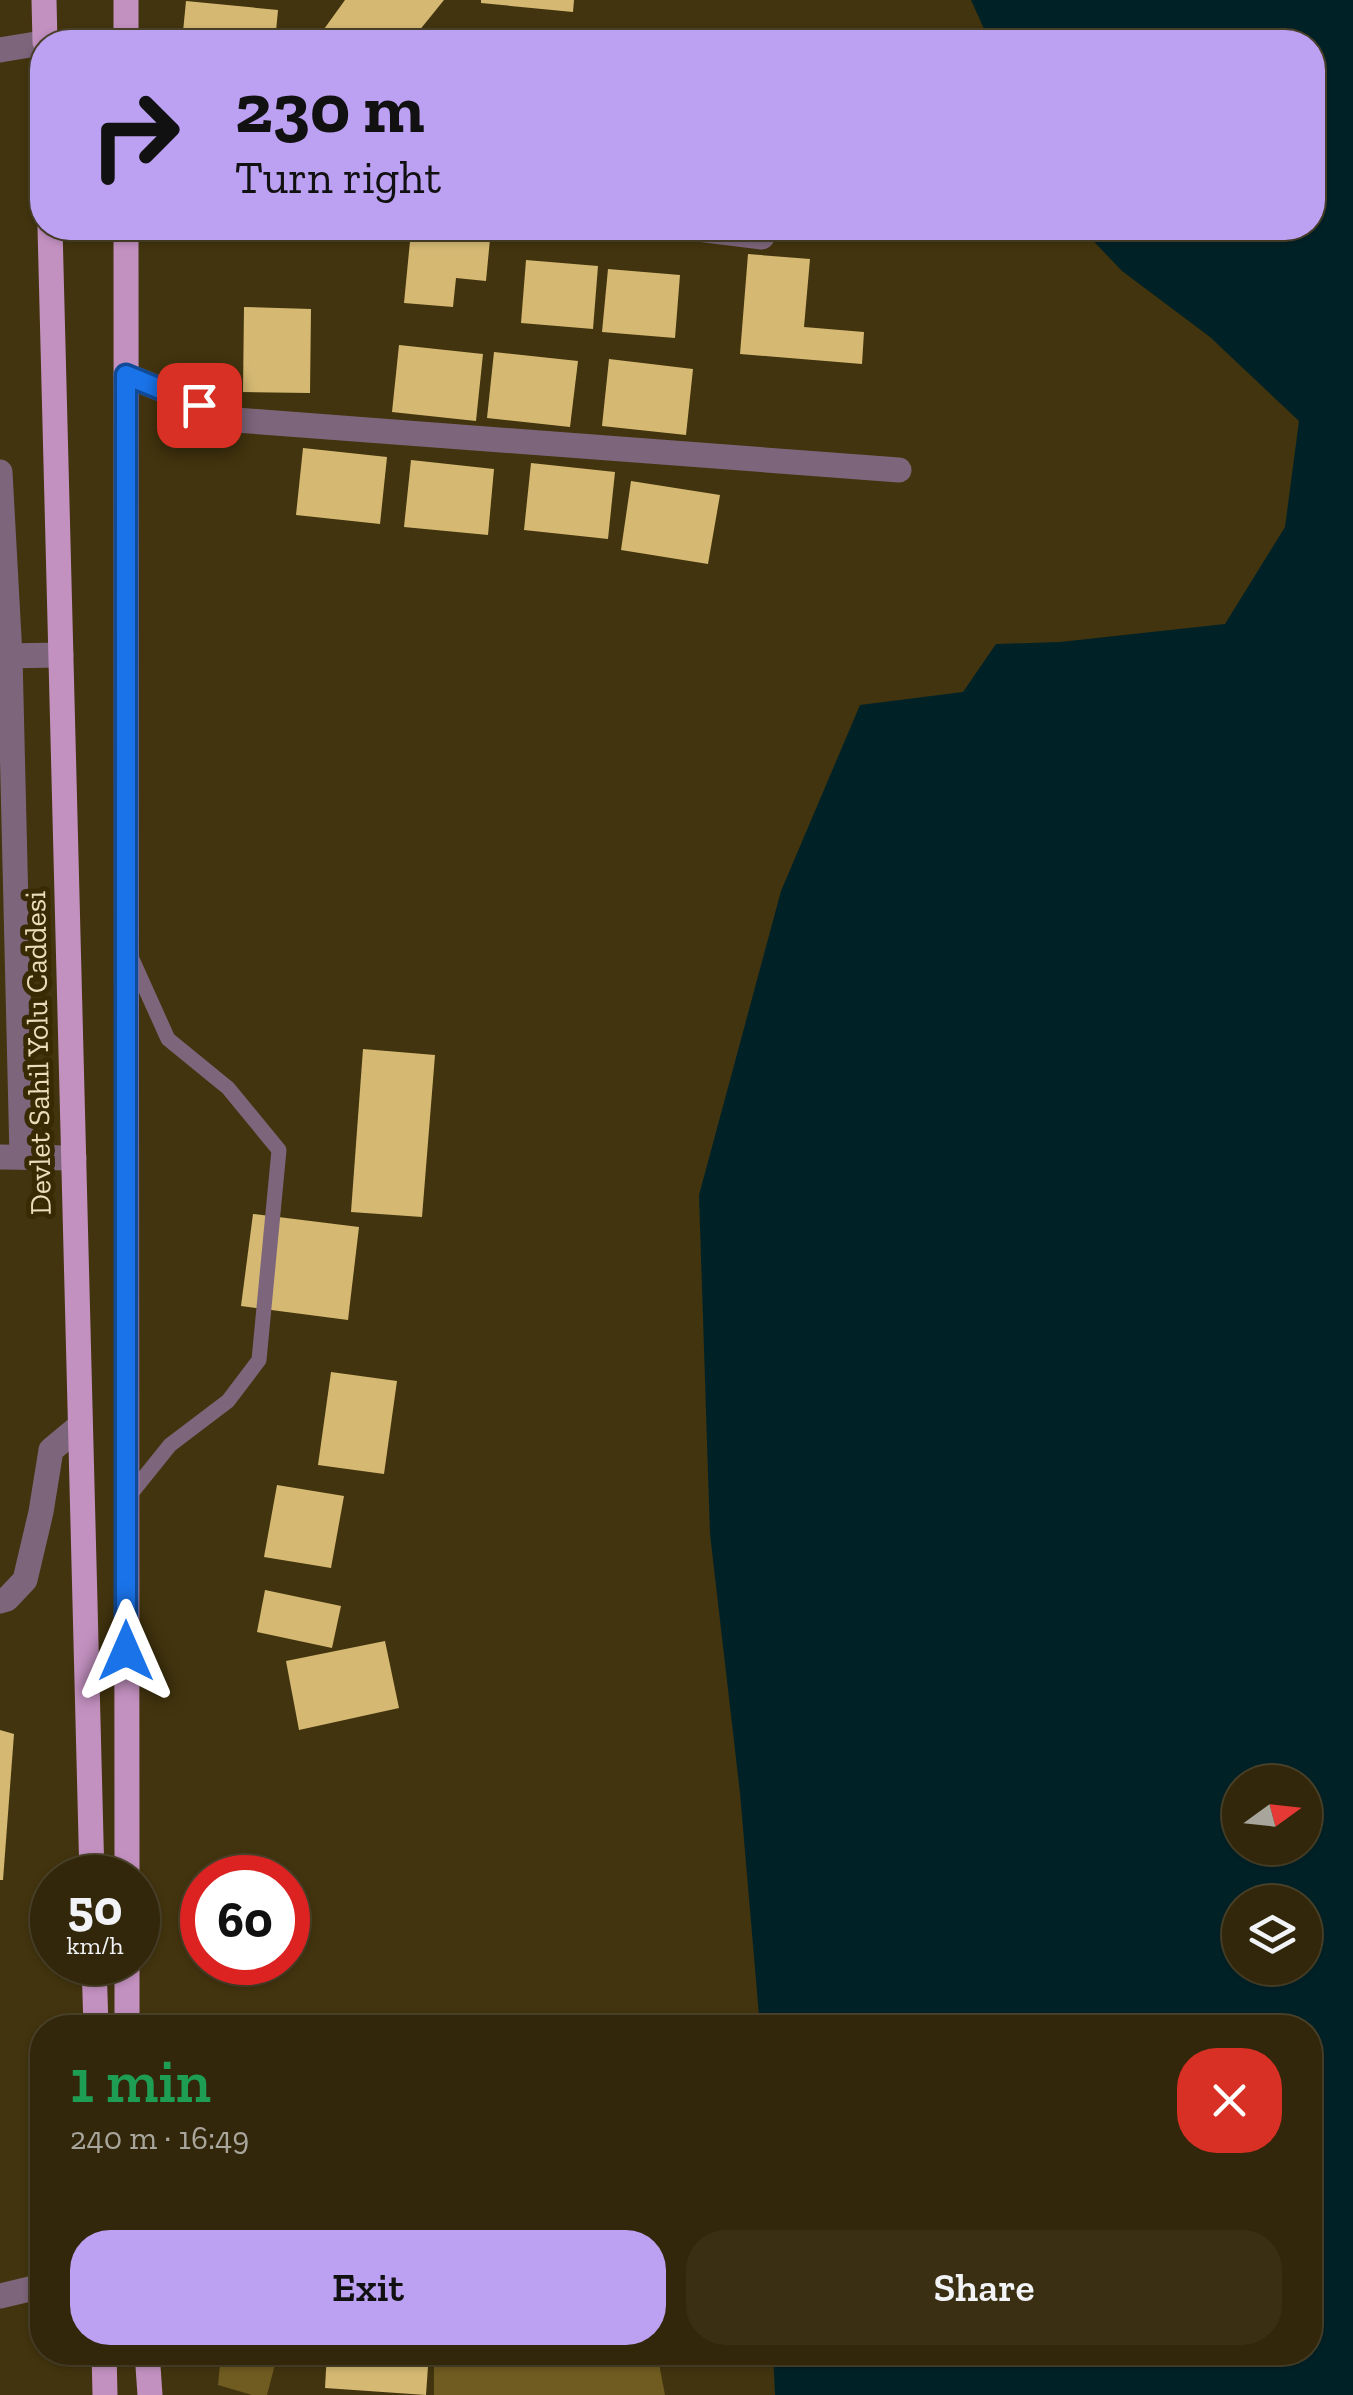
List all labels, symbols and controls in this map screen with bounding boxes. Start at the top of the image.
text: 230 m [235,66,425,150]
icon: right [70,70,200,200]
text: Turn right [235,151,441,205]
pin [157,363,242,448]
icon: arrive [172,378,227,433]
street label: Devlet Sahil Yolu Caddesi [17,890,59,1216]
position arrow [74,1599,178,1703]
north arrow [1222,1765,1322,1865]
map controls [1222,1765,1322,1985]
speed limit sign: 60 [180,1855,310,1985]
text: 50 [68,1878,122,1938]
button: layers [1222,1885,1322,1985]
text: km/h [66,1930,124,1960]
text: 1 min [70,2045,211,2117]
button: close [1177,2048,1282,2153]
text: 240 m · 16:49 [70,2119,249,2157]
button: Exit [70,2230,666,2345]
button: Share [686,2230,1282,2345]

